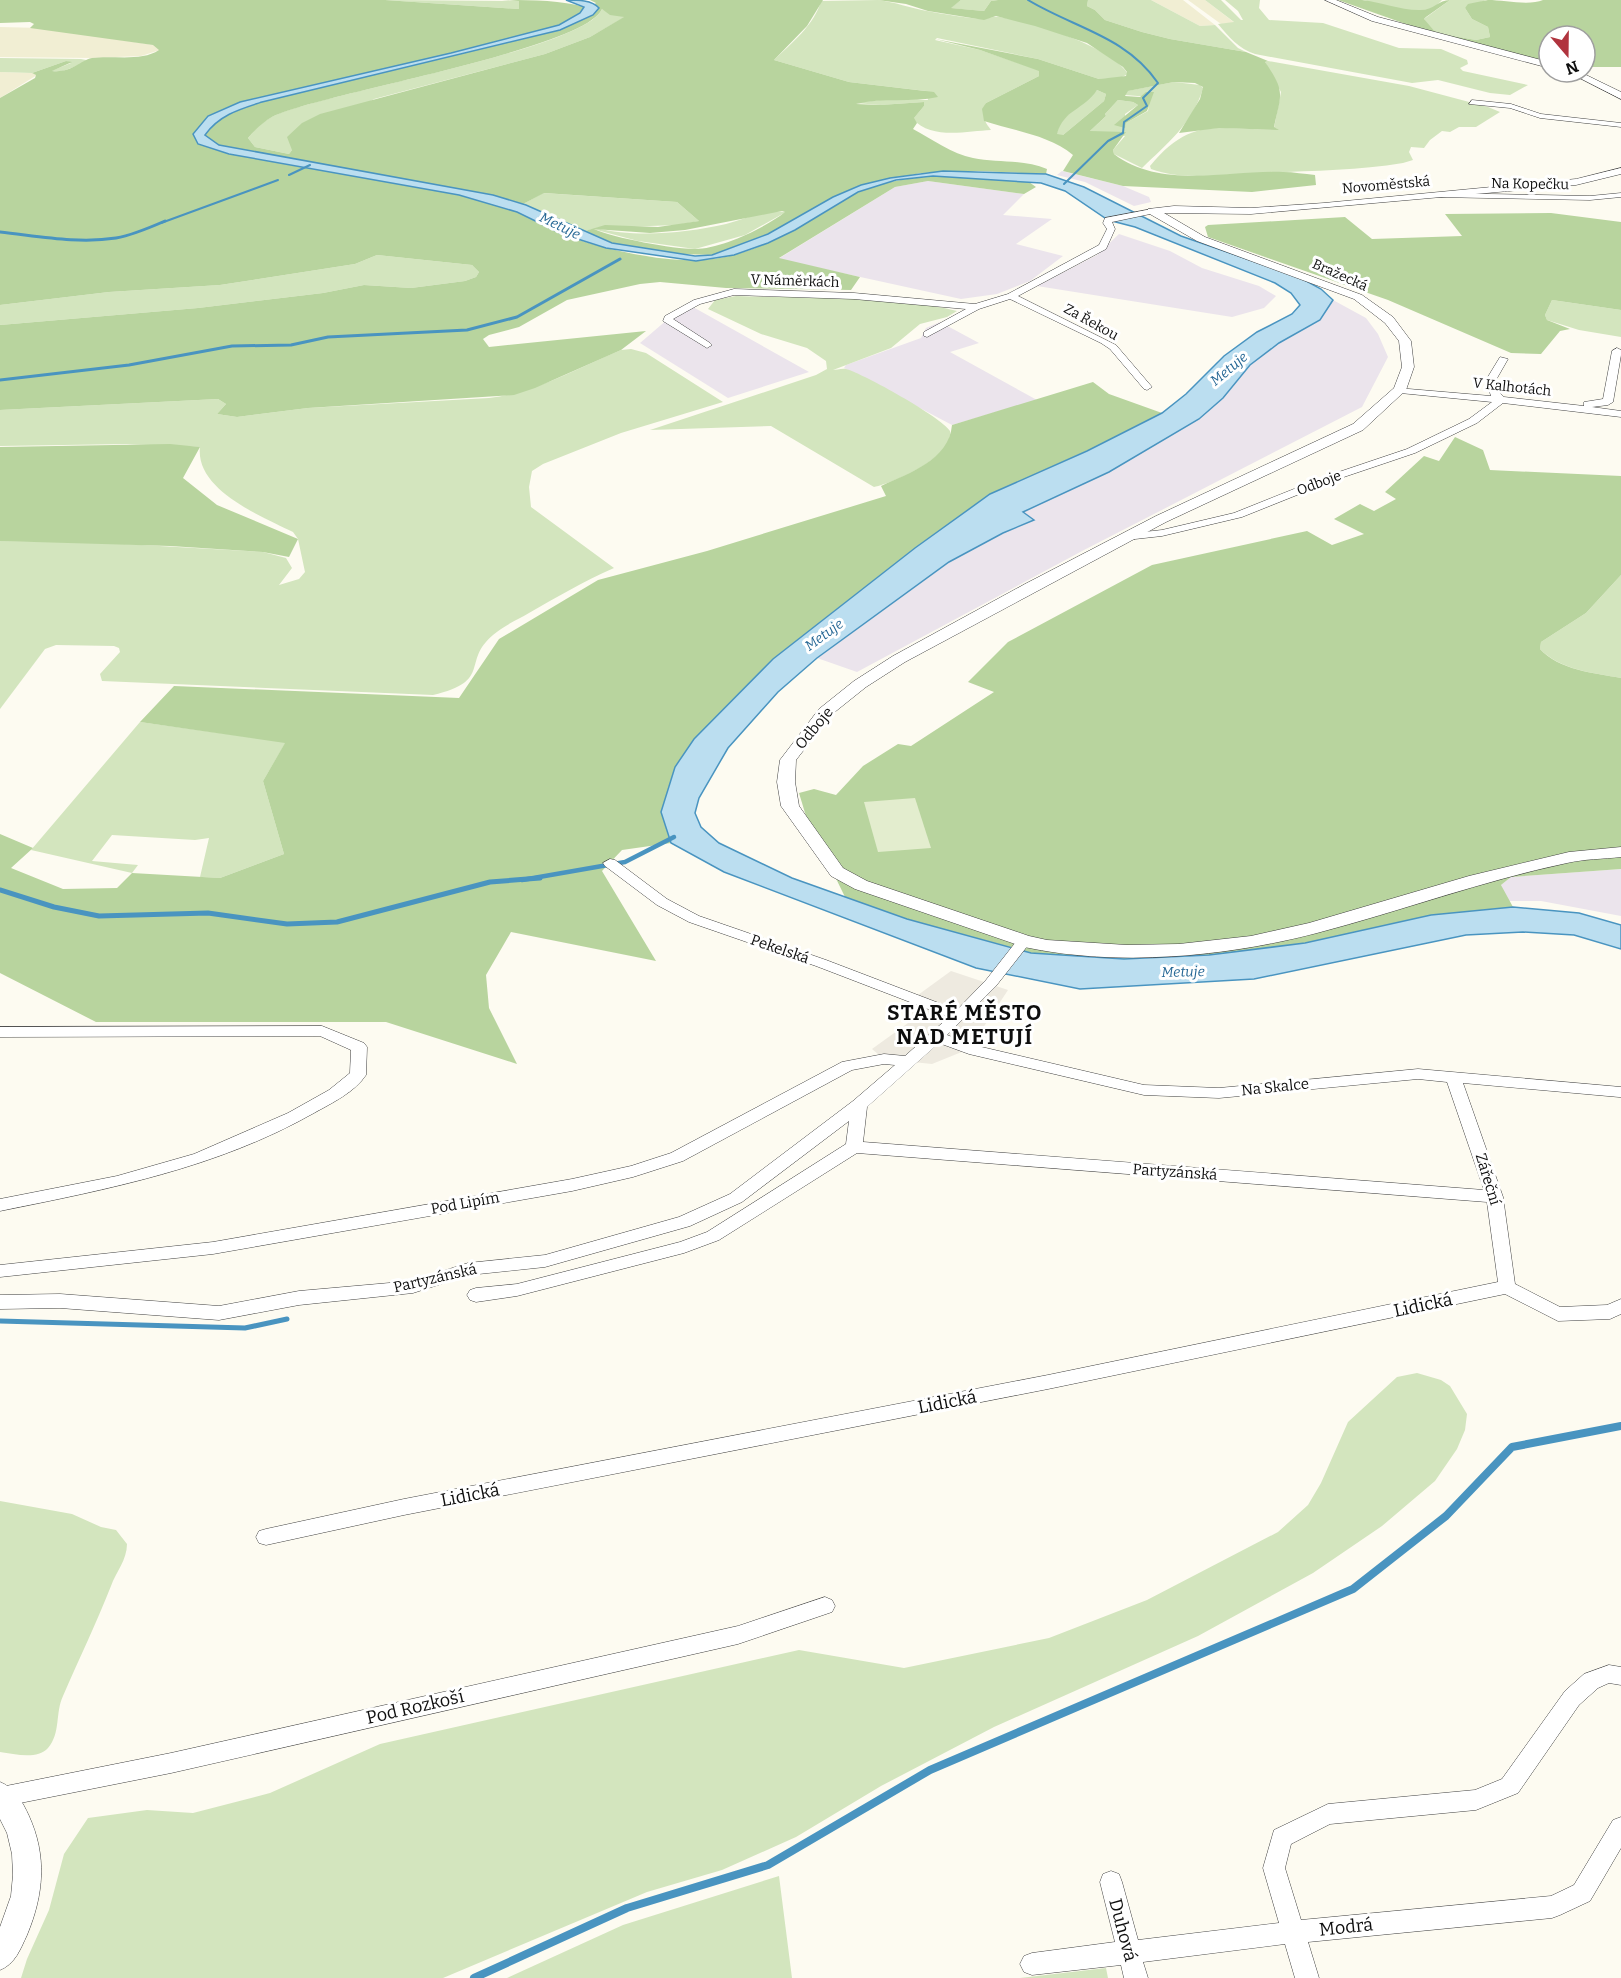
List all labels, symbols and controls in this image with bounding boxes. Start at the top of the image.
north arrow [1537,24,1597,84]
text: N [1563,57,1581,79]
street label: Novoměstská [1341,173,1431,197]
street label: Na Kopečku [1491,175,1569,193]
water label: Metuje [537,209,583,243]
street label: Bražecká [1310,255,1371,295]
street label: V Náměrkách [750,271,840,291]
street label: Za Řekou [1061,299,1122,344]
water label: Metuje [1207,349,1251,389]
street label: V Kalhotách [1472,374,1552,400]
street label: Odboje [1294,467,1344,499]
water label: Metuje [802,615,846,655]
street label: Odboje [791,703,837,753]
street label: Pekelská [748,931,812,967]
water label: Metuje [1161,963,1205,981]
district label: STARÉ MĚSTO NAD METUJÍ [887,998,1043,1050]
street label: Na Skalce [1240,1074,1310,1100]
street label: Zářeční [1472,1151,1505,1208]
street label: Partyzánská [1132,1160,1218,1184]
street label: Pod Lipím [429,1188,501,1218]
street label: Partyzánská [392,1260,478,1296]
street label: Lidická [1392,1288,1455,1322]
street label: Lidická [916,1385,978,1418]
street label: Lidická [439,1478,501,1511]
street label: Pod Rozkoší [364,1685,467,1729]
street label: Duhová [1104,1896,1142,1964]
street label: Modrá [1318,1913,1374,1941]

